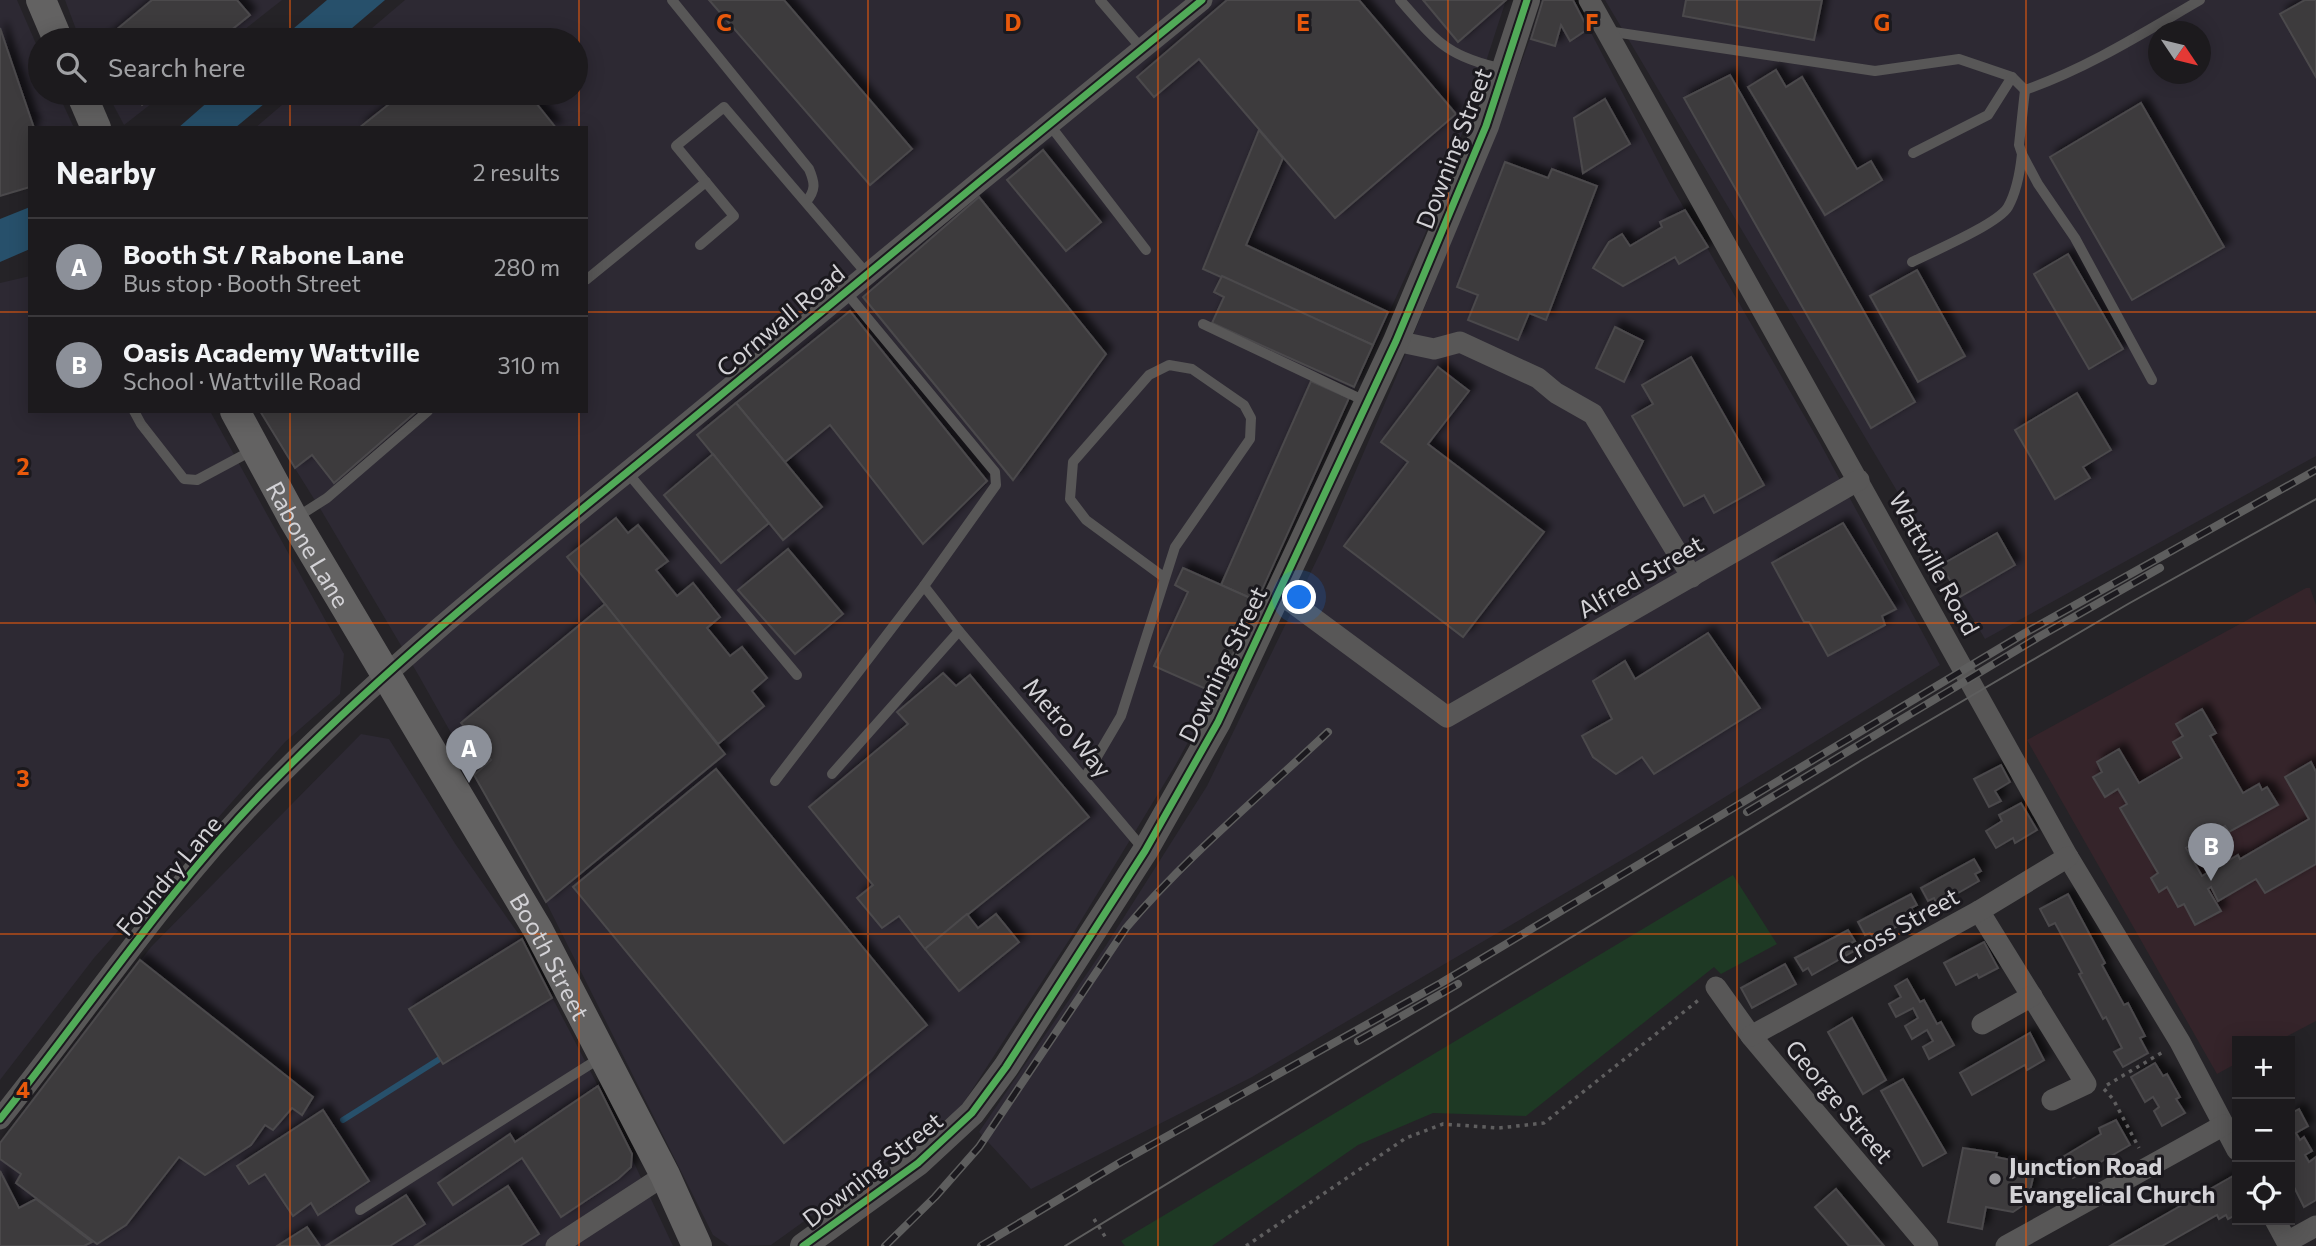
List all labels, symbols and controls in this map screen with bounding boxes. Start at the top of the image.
text: C [716,8,732,36]
text: D [1005,8,1022,36]
text: E [1296,8,1310,36]
text: F [1585,8,1599,36]
text: G [1874,8,1890,36]
north arrow [2148,21,2211,84]
search box [28,28,588,105]
icon: search [52,48,90,86]
text: Search here [108,51,246,82]
street label: Downing Street [1409,63,1497,233]
text: Nearby [56,153,156,190]
text: 2 results [473,158,560,186]
text: Booth St / Rabone Lane [123,238,404,269]
text: A [71,253,87,281]
text: 280 m [494,253,560,281]
street label: Cornwall Road [710,258,850,382]
text: Bus stop · Booth Street [123,269,361,297]
text: Oasis Academy Wattville [123,336,420,367]
text: B [71,351,87,379]
text: 310 m [498,351,560,379]
text: School · Wattville Road [123,367,361,395]
text: 2 [16,452,30,480]
street label: Rabone Lane [261,476,357,612]
street label: Wattville Road [1884,486,1986,640]
street label: Alfred Street [1572,528,1708,624]
your location [1282,580,1316,614]
street label: Downing Street [1172,581,1272,747]
street label: Metro Way [1018,671,1118,783]
pin: A [446,725,492,783]
text: 3 [16,764,30,792]
street label: Foundry Lane [109,809,227,941]
pin: B [2188,823,2234,881]
street label: Cross Street [1832,881,1964,971]
street label: Booth Street [505,887,597,1025]
street label: George Street [1780,1033,1900,1169]
map controls [2232,1036,2295,1225]
button: + [2232,1036,2295,1099]
text: 4 [16,1075,30,1103]
button: − [2232,1099,2295,1162]
street label: Downing Street [796,1105,948,1233]
place label: Junction Road Evangelical Church [2009,1151,2215,1208]
button: locate [2232,1162,2295,1225]
marker: Junction Road Evangelical Church [1987,1171,2003,1187]

